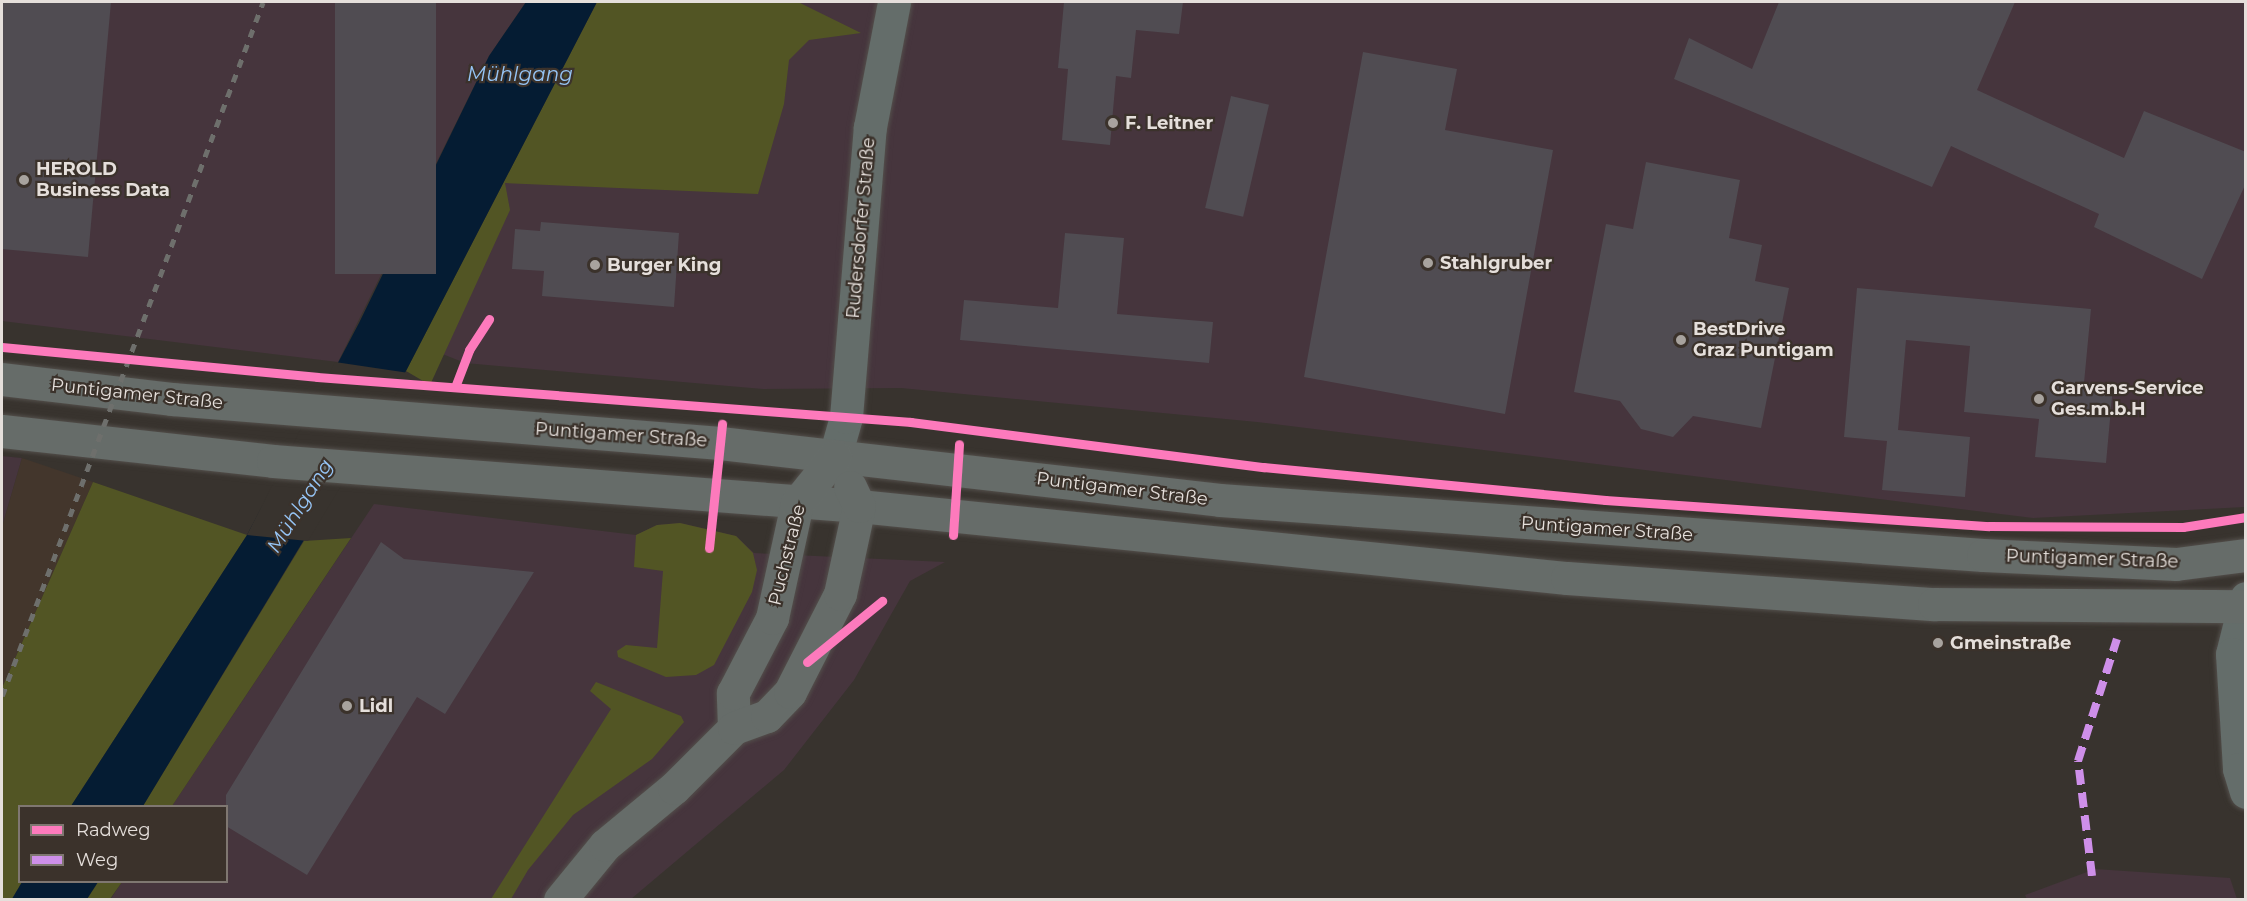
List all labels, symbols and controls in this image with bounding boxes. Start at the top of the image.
water label: Mühlgang [467,62,573,86]
place label: F. Leitner [1125,112,1213,134]
marker: F. Leitner [1106,116,1120,130]
street label: Rudersdorfer Straße [842,136,880,320]
place label: HEROLD Business Data [36,159,170,201]
marker: HEROLD Business Data [17,173,31,187]
place label: Stahlgruber [1440,252,1552,274]
place label: Burger King [607,254,721,276]
marker: Stahlgruber [1421,256,1435,270]
marker: Burger King [588,258,602,272]
place label: BestDrive Graz Puntigam [1693,319,1834,362]
marker: BestDrive Graz Puntigam [1674,333,1688,347]
street label: Puntigamer Straße [50,374,224,414]
place label: Garvens-Service Ges.m.b.H [2051,378,2203,420]
marker: Garvens-Service Ges.m.b.H [2032,392,2046,406]
street label: Puntigamer Straße [534,418,708,452]
water label: Mühlgang [262,455,338,557]
street label: Puntigamer Straße [1035,468,1209,510]
street label: Puchstraße [764,502,810,608]
street label: Puntigamer Straße [1520,512,1694,546]
street label: Puntigamer Straße [2005,545,2179,573]
place label: Gmeinstraße [1950,632,2071,654]
marker: Gmeinstraße [1931,636,1945,650]
place label: Lidl [359,695,393,717]
marker: Lidl [340,699,354,713]
legend [18,805,228,883]
text: Radweg [76,819,151,841]
text: Weg [76,849,118,871]

